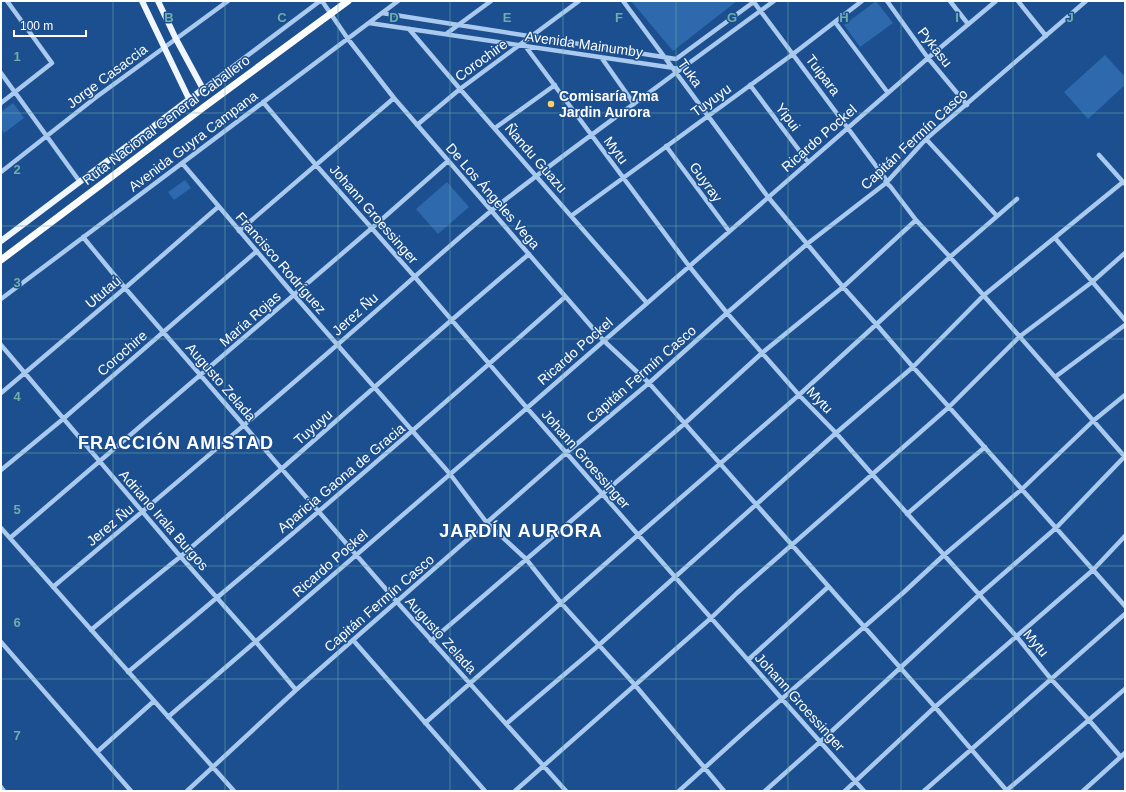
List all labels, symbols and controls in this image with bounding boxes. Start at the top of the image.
text: B [164,10,174,25]
text: C [277,10,287,25]
text: D [389,10,399,25]
text: E [503,10,512,25]
text: F [615,10,623,25]
text: G [727,10,737,25]
text: H [839,10,849,25]
text: I [955,10,959,25]
text: J [1066,10,1074,25]
scale bar [14,12,86,38]
text: 100 m [20,19,53,33]
street label: Pykasu [915,24,955,70]
street label: Avenida Mainumby [524,28,644,60]
street label: Corochire [452,36,510,84]
street label: Jorge Casaccia [64,40,151,111]
text: 1 [13,49,21,64]
street label: Tuipara [802,51,844,99]
street label: Ruta Nacional General Caballero [79,52,253,188]
street label: Tuka [675,56,706,90]
street label: Tuyuyu [688,80,734,120]
street label: Capitán Fermín Casco [857,85,971,193]
street label: Avenida Guyra Campana [126,87,261,195]
place label: Comisaría 7ma Jardin Aurora [559,88,659,120]
marker: Comisaría 7ma Jardin Aurora [546,99,556,109]
street label: Yipui [772,100,804,134]
street label: Ricardo Pockel [778,101,860,175]
street label: Ñandu Guazu [502,120,570,196]
street label: Mytu [600,133,632,167]
street label: De Los Ángeles Vega [443,140,543,252]
street label: Guyray [686,159,726,205]
street label: Johann Groessinger [327,161,422,267]
text: 2 [13,162,21,177]
street label: Francisco Rodríguez [233,209,329,317]
street label: Ututaú [82,273,124,311]
text: 3 [13,275,21,290]
street label: María Rojas [216,288,284,350]
street label: Jerez Ñu [329,289,381,339]
street label: Ricardo Pockel [534,314,616,388]
street label: Capitán Fermín Casco [583,322,699,426]
street label: Corochire [94,327,150,379]
street label: Augusto Zelada [183,340,259,424]
street label: Mytu [804,384,836,416]
text: 4 [13,389,21,404]
street label: Tuyuyu [291,406,335,448]
street label: Johann Groessinger [539,406,634,512]
street label: Aparicia Gaona de Gracia [274,420,408,536]
district label: FRACCIÓN AMISTAD [78,432,274,453]
street label: Adriano Irala Burgos [116,467,212,573]
street label: Jerez Ñu [83,501,137,549]
text: 5 [13,502,21,517]
district label: JARDÍN AURORA [439,520,603,541]
street label: Ricardo Pockel [289,526,371,600]
street label: Capitán Fermín Casco [321,551,437,655]
street label: Augusto Zelada [402,593,480,677]
text: 6 [13,615,21,630]
street label: Mytu [1020,626,1052,660]
street label: Johann Groessinger [752,650,848,754]
text: 7 [13,728,21,743]

